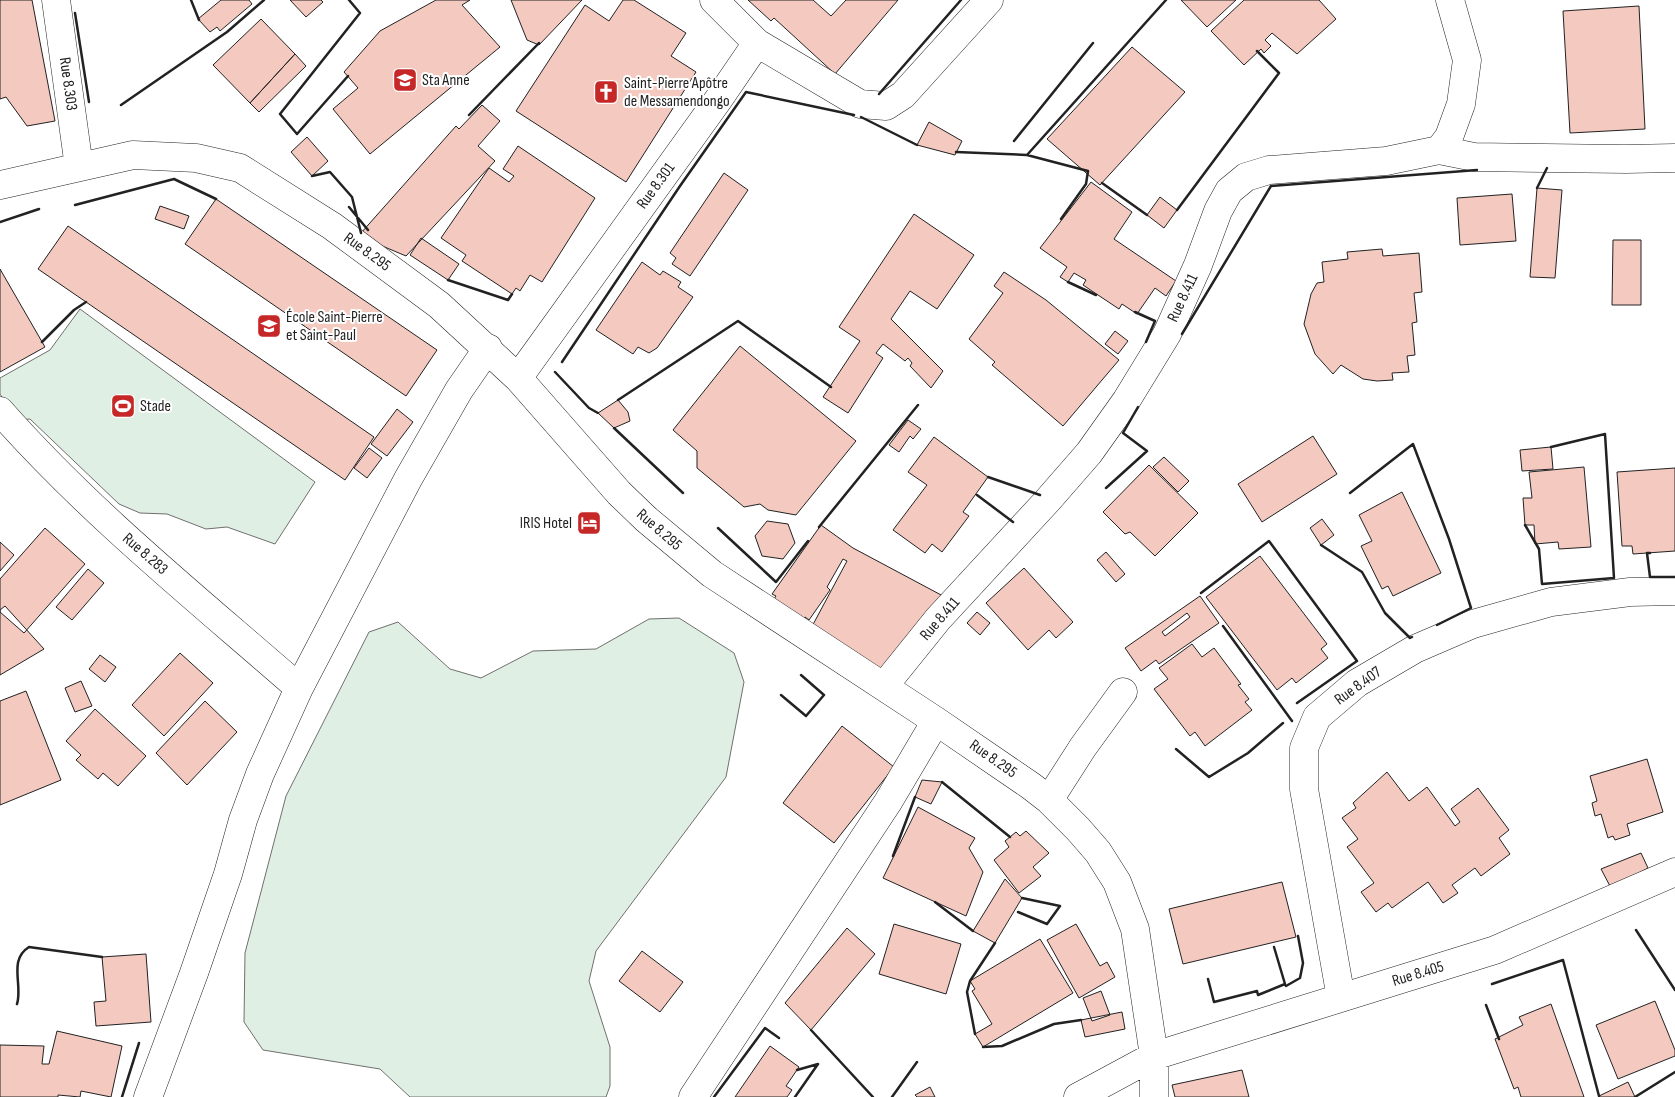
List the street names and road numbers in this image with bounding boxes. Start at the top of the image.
street label: Rue 8.303 [55,56,81,112]
street label: Rue 8.301 [633,159,679,213]
street label: Rue 8.295 [340,229,394,275]
street label: Rue 8.411 [1164,271,1203,325]
street label: Rue 8.295 [633,505,685,555]
street label: Rue 8.283 [118,529,172,579]
street label: Rue 8.411 [916,593,964,644]
street label: Rue 8.407 [1331,662,1386,709]
street label: Rue 8.295 [966,736,1020,782]
street label: Rue 8.405 [1390,957,1446,991]

